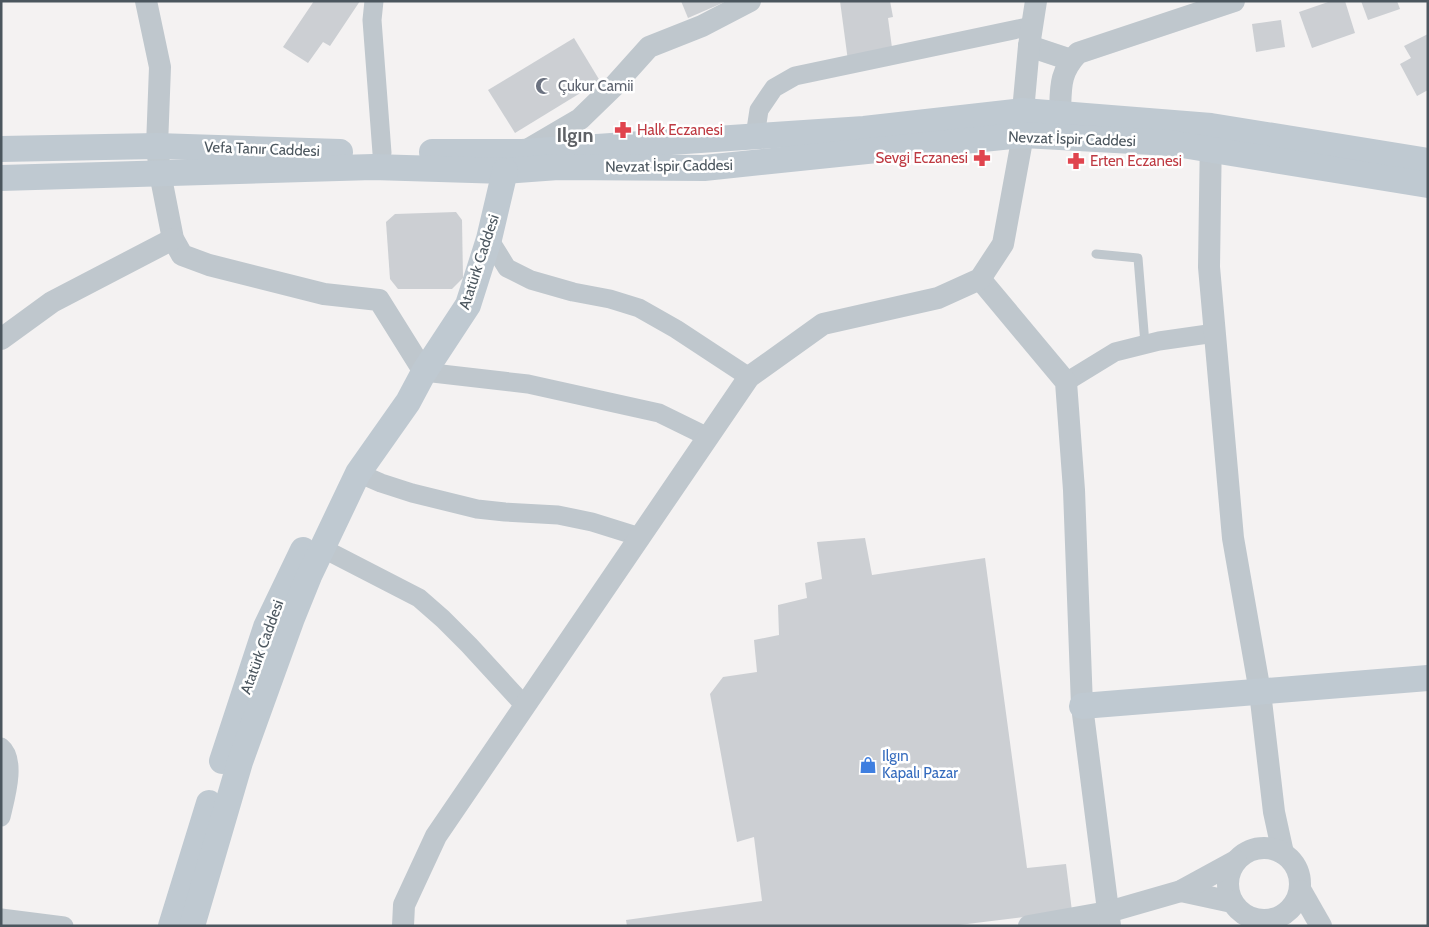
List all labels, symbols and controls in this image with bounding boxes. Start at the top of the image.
mosque icon: Çukur Camii [534,76,554,96]
place label: Çukur Camii [558,77,634,95]
pharmacy icon: Halk Eczanesi [613,120,633,140]
place label: Halk Eczanesi [637,121,723,139]
district label: Ilgın [557,123,593,147]
street label: Nevzat İspir Caddesi [1008,127,1136,150]
street label: Vefa Tanır Caddesi [204,138,320,160]
pharmacy icon: Sevgi Eczanesi [972,148,992,168]
place label: Sevgi Eczanesi [875,149,968,167]
pharmacy icon: Erten Eczanesi [1066,151,1086,171]
place label: Erten Eczanesi [1090,152,1182,170]
street label: Nevzat İspir Caddesi [605,155,733,176]
street label: Atatürk Caddesi [455,212,503,312]
street label: Atatürk Caddesi [237,597,287,697]
place label: Ilgın Kapalı Pazar [882,747,958,782]
shop icon: Ilgın Kapalı Pazar [858,755,878,775]

